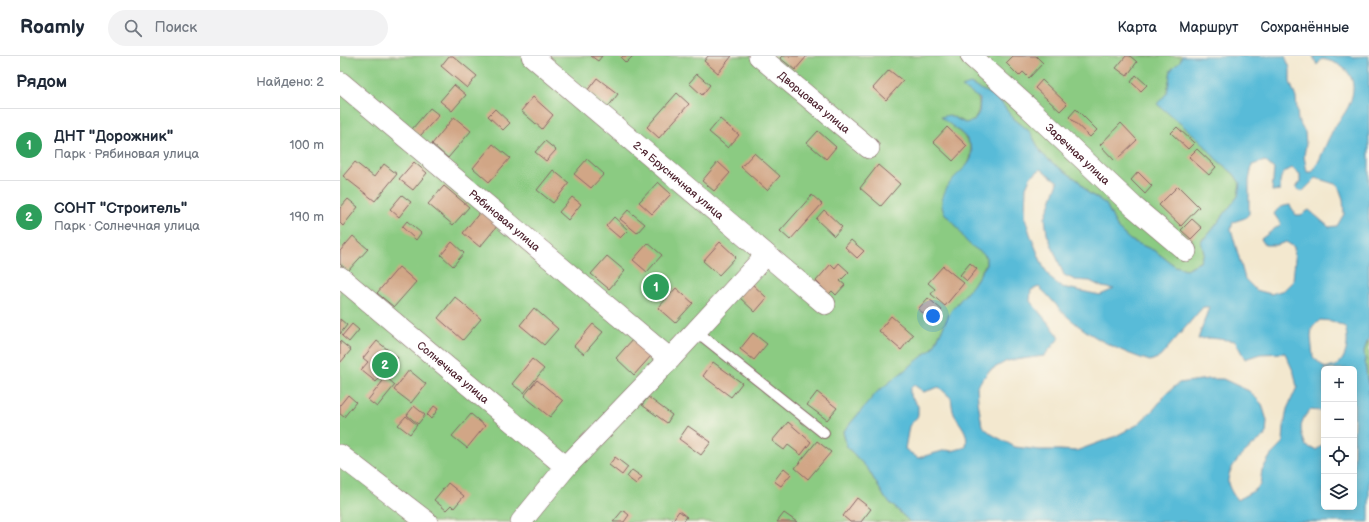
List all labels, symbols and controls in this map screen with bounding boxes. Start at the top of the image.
search box [108,10,388,46]
text: Roamly [20,16,84,39]
icon: search [122,17,144,39]
text: Поиск [154,18,197,37]
text: Карта [1118,19,1157,36]
text: Маршрут [1179,19,1239,36]
text: Сохранённые [1261,19,1349,36]
street label: Дворцовая улица [776,68,853,136]
text: Рядом [16,72,67,92]
text: Найдено: 2 [256,74,324,90]
street label: Заречная улица [1043,121,1113,188]
text: ДНТ "Дорожник" [54,127,173,146]
text: 1 [26,137,32,153]
text: 100 m [289,137,324,153]
street label: 2-я Брусничная улица [631,138,727,222]
text: Парк · Рябиновая улица [54,146,199,162]
street label: Рябиновая улица [466,187,543,254]
text: СОНТ "Строитель" [54,199,187,218]
text: 2 [25,209,33,225]
text: 190 m [290,209,324,225]
text: Парк · Солнечная улица [54,218,200,234]
pin: 1 [643,272,669,302]
your location [923,306,943,326]
street label: Солнечная улица [415,338,492,406]
pin: 2 [372,350,398,380]
map controls [1321,366,1357,510]
button: + [1321,366,1357,402]
button: − [1321,402,1357,438]
button: locate [1321,438,1357,474]
button: layers [1321,474,1357,510]

